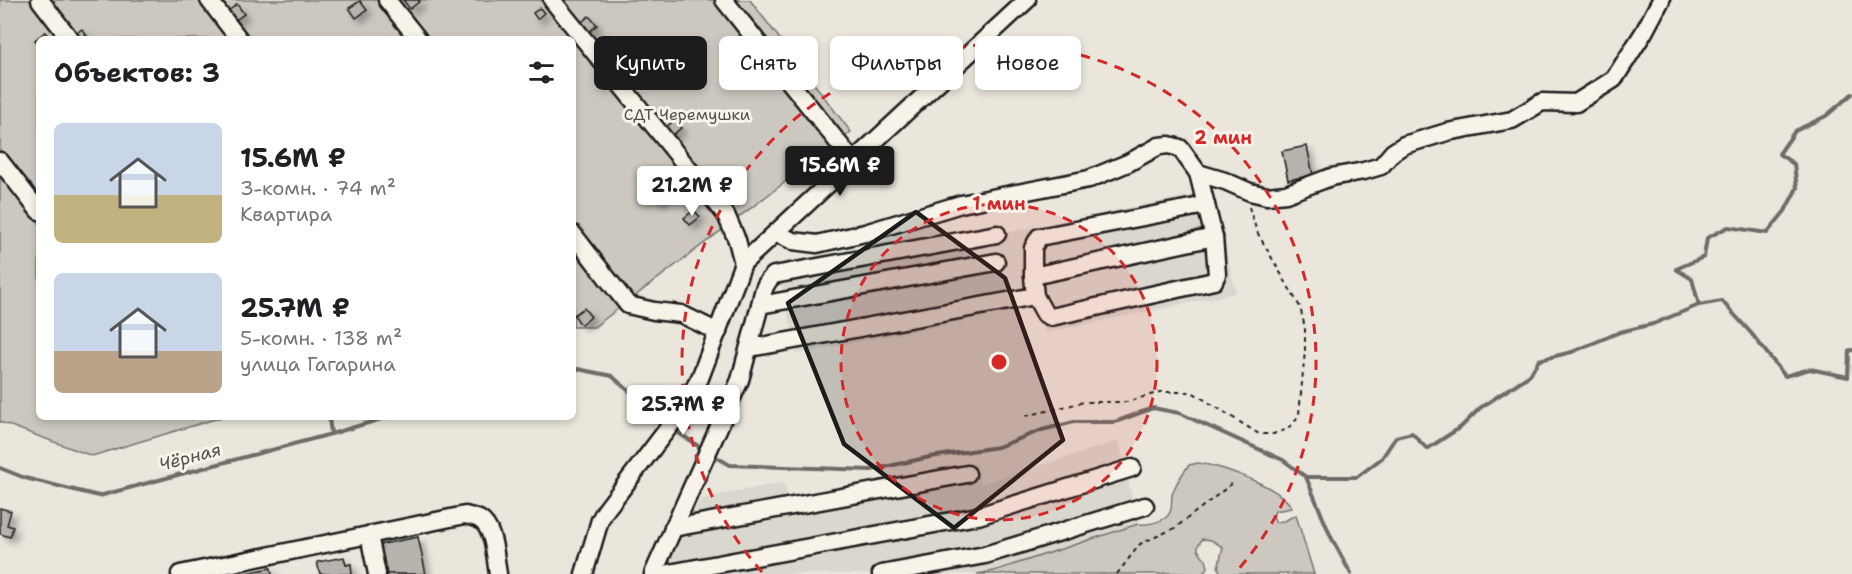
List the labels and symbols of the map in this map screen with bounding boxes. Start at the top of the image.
park label: СДТ Черемушки [624,104,750,125]
text: 2 мин [1194,126,1252,150]
pin: 15.6M ₽ [785,146,895,197]
pin: 21.2M ₽ [637,166,747,217]
text: 1 мин [972,192,1026,216]
centre of rings [989,352,1009,372]
pin: 25.7M ₽ [628,385,738,436]
water label: Чёрная [156,437,224,477]

